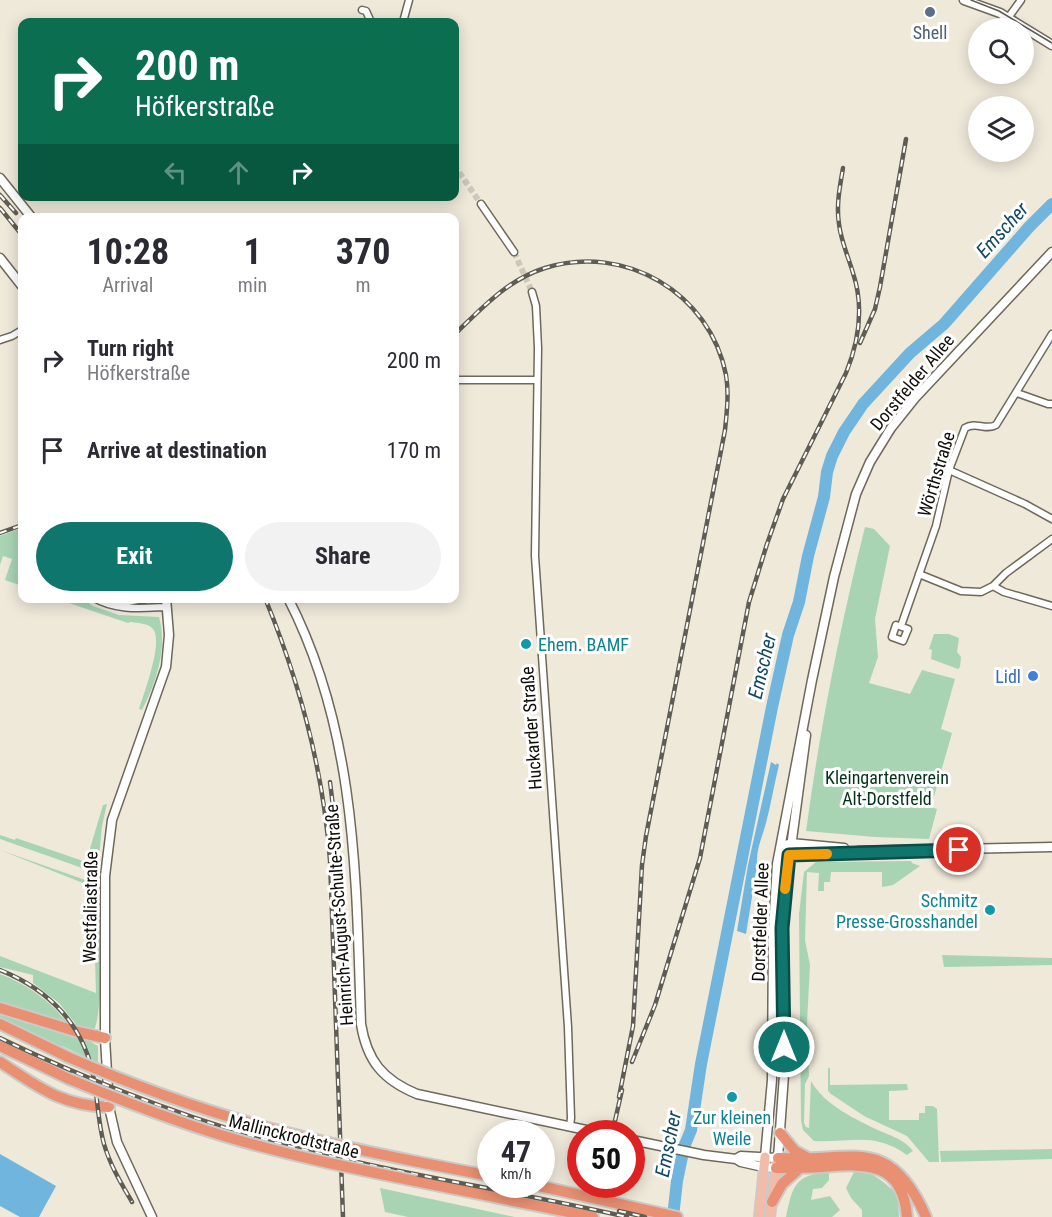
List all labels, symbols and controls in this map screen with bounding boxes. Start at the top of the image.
marker: Shell [923,5,937,19]
map controls [968,18,1034,162]
button: search [968,18,1034,84]
place label: Shell [913,22,947,43]
text: 200 m [135,41,240,90]
icon: right [36,42,114,120]
text: Höfkerstraße [135,91,274,123]
button: layers [968,96,1034,162]
icon: left [159,156,192,189]
icon: ahead [222,156,255,189]
icon: right [285,156,318,189]
water label: Emscher [971,196,1034,263]
text: 10:28 [87,231,169,273]
text: 1 [243,231,262,273]
text: 370 [336,231,390,273]
text: Arrival [102,273,153,297]
text: min [238,273,267,297]
text: m [356,273,371,297]
street label: Dorstfelder Allee [866,330,958,434]
text: Turn right [87,336,174,361]
icon: right [36,344,69,377]
text: 200 m [387,348,441,373]
text: Höfkerstraße [87,361,190,385]
street label: Wörthstraße [913,429,959,519]
icon: arrive [36,434,69,467]
text: Arrive at destination [87,438,267,463]
text: 170 m [387,438,441,463]
button: Exit [36,522,233,591]
button: Share [245,522,441,591]
water label: Emscher [743,630,781,701]
place label: Ehem. BAMF [538,634,629,655]
marker: Ehem. BAMF [519,637,533,651]
street label: Huckarder Straße [516,666,546,790]
place label: Lidl [995,666,1021,687]
marker: Lidl [1026,669,1040,683]
park label: Kleingartenverein Alt-Dorstfeld [825,767,949,809]
street label: Heinrich-August-Schulte-Straße [321,804,357,1026]
pin [933,824,984,875]
icon: arrive [942,833,975,866]
street label: Westfaliastraße [79,851,101,963]
street label: Dorstfelder Allee [747,862,773,982]
place label: Schmitz Presse-Grosshandel [836,890,978,932]
marker: Schmitz Presse-Grosshandel [983,903,997,917]
position arrow [752,1015,816,1079]
marker: Zur kleinen Weile [725,1090,739,1104]
place label: Zur kleinen Weile [693,1107,771,1149]
water label: Emscher [650,1108,686,1179]
street label: Mallinckrodtstraße [227,1110,361,1162]
speed limit sign: 50 [567,1120,645,1198]
text: 47 [501,1134,531,1169]
text: km/h [501,1165,531,1183]

